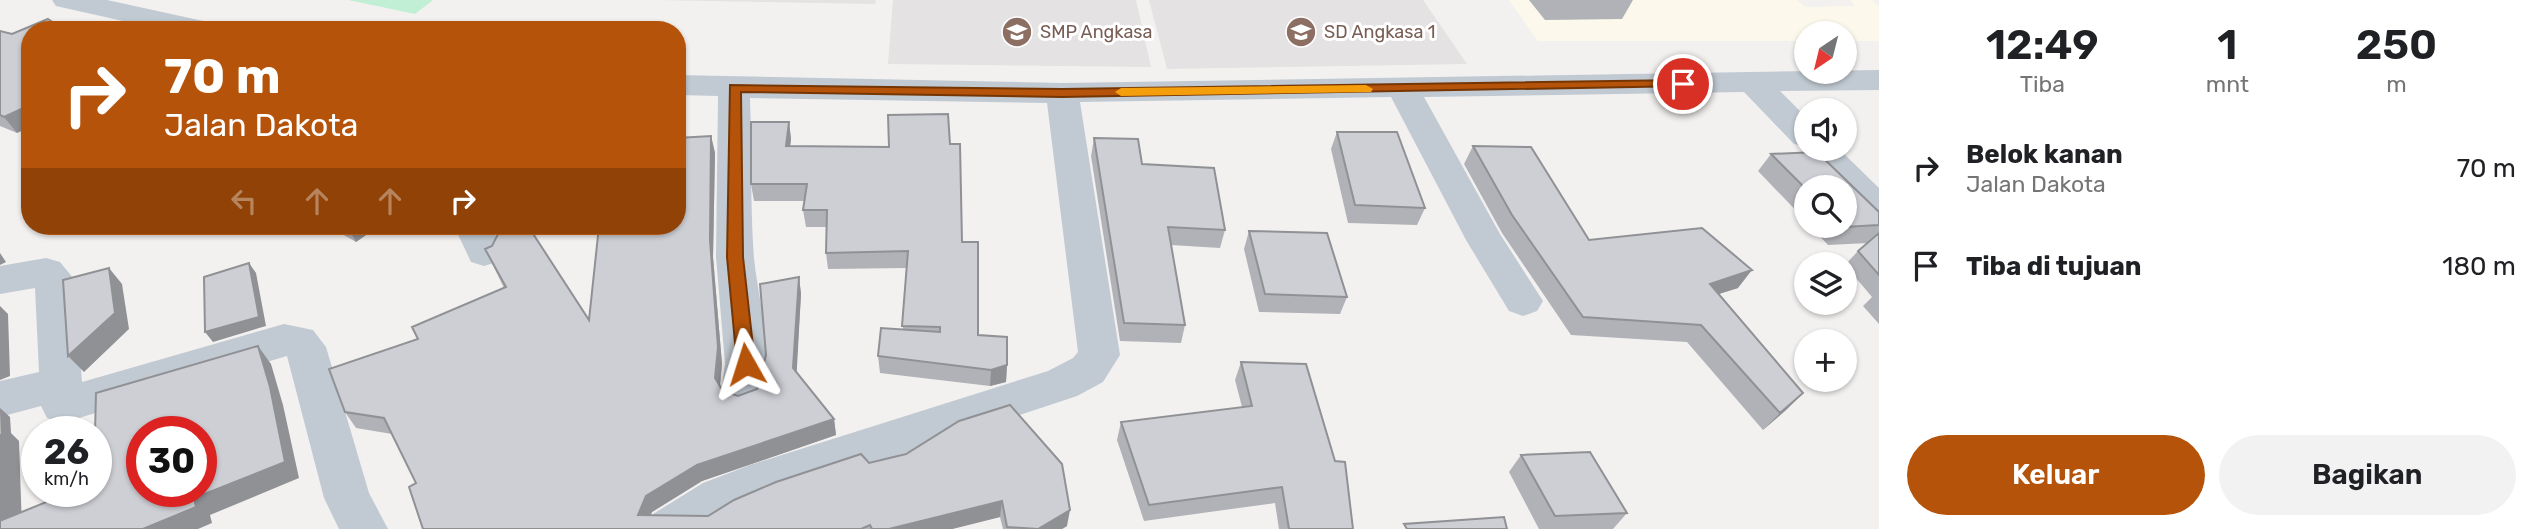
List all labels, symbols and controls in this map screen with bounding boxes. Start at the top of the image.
school or university icon: SMP Angkasa [1000,15,1034,49]
school or university icon: SD Angkasa 1 [1284,15,1318,49]
text: 12:49 [1986,20,2099,70]
text: 1 [2217,20,2237,70]
text: 250 [2356,20,2437,70]
place label: SMP Angkasa [1040,21,1152,43]
place label: SD Angkasa 1 [1324,21,1436,43]
north arrow [1794,21,1857,84]
map controls [1794,21,1857,392]
text: 70 m [164,47,281,105]
icon: right [49,49,140,140]
pin [1653,54,1713,114]
icon: arrive [1664,65,1702,103]
text: Tiba [2020,70,2065,98]
text: mnt [2206,70,2249,98]
text: m [2386,70,2407,98]
button: sound [1794,98,1857,161]
text: Jalan Dakota [164,106,358,144]
text: Belok kanan [1966,139,2123,170]
icon: right [1907,149,1945,187]
text: 70 m [2457,153,2516,184]
text: Jalan Dakota [1966,170,2106,198]
button: search [1794,175,1857,238]
icon: left [225,182,263,220]
icon: ahead [298,182,336,220]
icon: ahead [371,182,409,220]
icon: right [444,182,482,220]
icon: arrive [1907,247,1945,285]
text: Tiba di tujuan [1966,251,2141,282]
text: 180 m [2442,251,2516,282]
button: layers [1794,252,1857,315]
position arrow [709,327,783,401]
button: + [1794,329,1857,392]
speed limit sign: 30 [126,416,217,507]
text: 26 [44,431,89,473]
button: Keluar [1907,435,2205,515]
button: Bagikan [2219,435,2516,515]
text: km/h [44,468,89,490]

